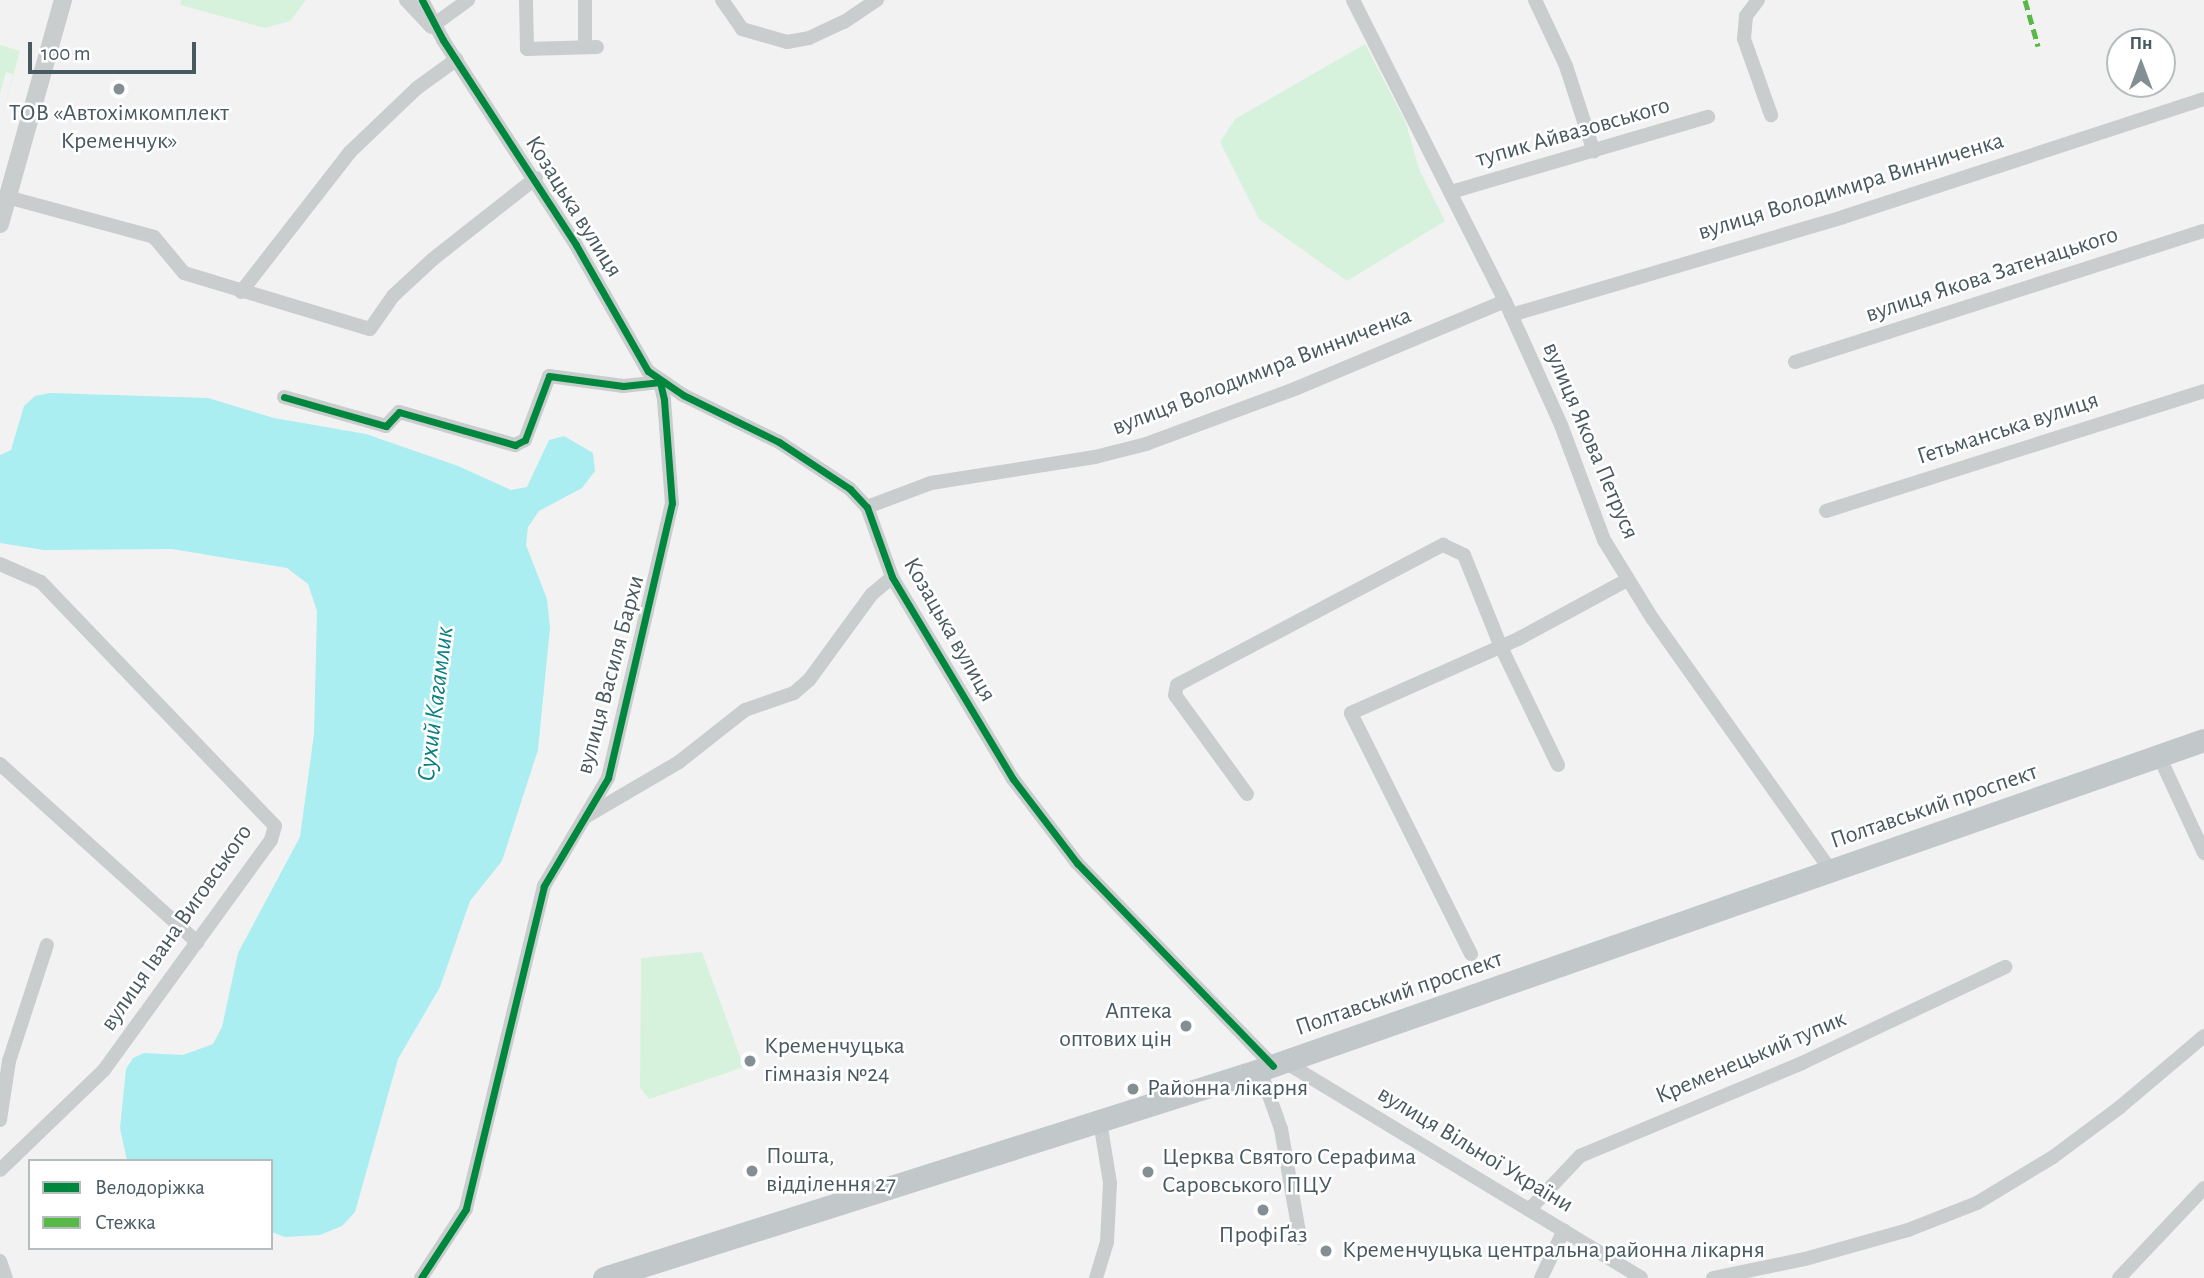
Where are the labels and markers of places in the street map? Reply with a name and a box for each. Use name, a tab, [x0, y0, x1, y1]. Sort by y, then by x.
marker: ТОВ «Автохімкомплект Кременчук»	[111, 81, 127, 97]
place label: ТОВ «Автохімкомплект Кременчук»	[9, 100, 229, 156]
place label: Аптека оптових цін	[1059, 998, 1172, 1054]
marker: Аптека оптових цін	[1178, 1018, 1194, 1034]
place label: Кременчуцька гімназія №24	[764, 1033, 905, 1089]
marker: Кременчуцька гімназія №24	[742, 1053, 758, 1069]
place label: Районна лікарня	[1147, 1075, 1308, 1103]
marker: Районна лікарня	[1125, 1081, 1141, 1097]
place label: Пошта, відділення 27	[766, 1143, 896, 1199]
place label: Церква Святого Серафима Саровського ПЦУ	[1162, 1144, 1416, 1200]
marker: Пошта, відділення 27	[744, 1163, 760, 1179]
marker: Церква Святого Серафима Саровського ПЦУ	[1140, 1164, 1156, 1180]
marker: ПрофіҐаз	[1255, 1202, 1271, 1218]
place label: ПрофіҐаз	[1219, 1222, 1307, 1250]
place label: Кременчуцька центральна районна лікарня	[1342, 1237, 1765, 1265]
marker: Кременчуцька центральна районна лікарня	[1316, 1241, 1336, 1261]

